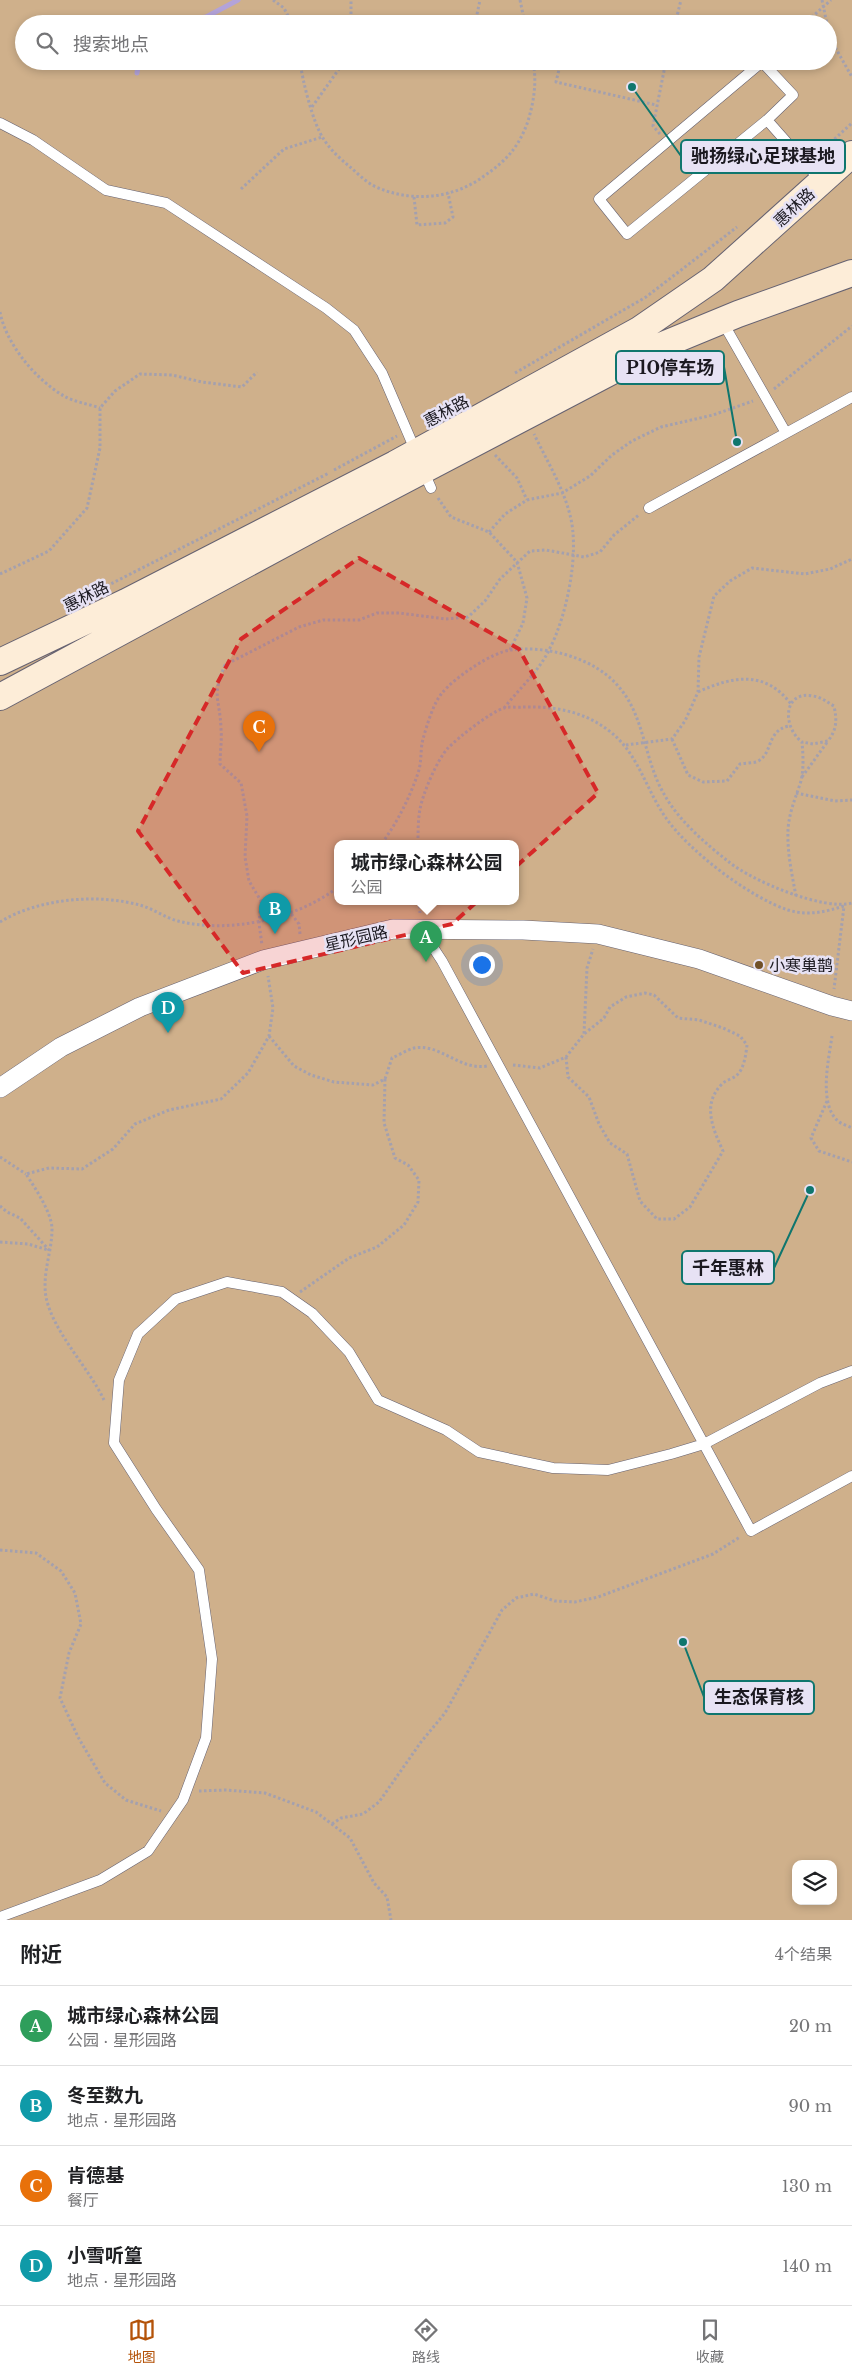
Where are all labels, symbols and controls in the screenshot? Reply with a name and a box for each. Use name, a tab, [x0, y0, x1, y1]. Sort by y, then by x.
search box	[15, 15, 837, 70]
icon: search	[33, 29, 61, 57]
text: 搜索地点	[73, 33, 149, 56]
callout: 驰扬绿心足球基地	[681, 140, 845, 173]
text: 驰扬绿心足球基地	[691, 145, 835, 167]
street label: 惠林路	[770, 183, 818, 231]
callout: P10停车场	[616, 351, 724, 384]
text: P10停车场	[626, 357, 714, 379]
street label: 惠林路	[420, 391, 472, 431]
street label: 惠林路	[60, 576, 112, 616]
pin: C	[243, 711, 275, 752]
popup	[334, 840, 519, 905]
text: 城市绿心森林公园	[350, 851, 503, 874]
text: 公园	[350, 877, 383, 897]
pin: B	[259, 893, 291, 934]
street label: 星形园路	[323, 921, 389, 955]
pin: A	[410, 921, 442, 962]
your location	[469, 952, 495, 978]
place label: 小寒巢鹊	[769, 955, 833, 975]
marker: 小寒巢鹊	[753, 959, 765, 971]
pin: D	[152, 992, 184, 1033]
callout: 千年惠林	[682, 1251, 774, 1284]
text: 千年惠林	[692, 1257, 764, 1279]
callout: 生态保育核	[704, 1681, 814, 1714]
text: 生态保育核	[714, 1686, 804, 1708]
map controls	[792, 1860, 837, 1905]
button: layers	[792, 1860, 837, 1905]
text: 附近	[20, 1942, 62, 1968]
text: 4个结果	[775, 1944, 832, 1964]
text: 城市绿心森林公园	[67, 2004, 219, 2027]
text: A	[30, 2016, 42, 2036]
text: 20 m	[789, 2016, 832, 2036]
text: 公园 · 星形园路	[67, 2030, 177, 2050]
text: 冬至数九	[67, 2084, 143, 2107]
text: B	[30, 2096, 42, 2116]
text: 90 m	[789, 2096, 832, 2116]
text: 地点 · 星形园路	[67, 2110, 177, 2130]
text: 肯德基	[67, 2164, 124, 2187]
text: C	[29, 2176, 43, 2196]
text: 130 m	[782, 2176, 832, 2196]
text: 餐厅	[67, 2190, 99, 2210]
text: 小雪听篁	[67, 2244, 143, 2267]
text: D	[29, 2256, 43, 2276]
text: 140 m	[782, 2256, 832, 2276]
text: 地点 · 星形园路	[67, 2270, 177, 2290]
tab: 地图	[128, 2316, 156, 2366]
tab: 路线	[412, 2316, 440, 2366]
tab: 收藏	[696, 2316, 724, 2366]

